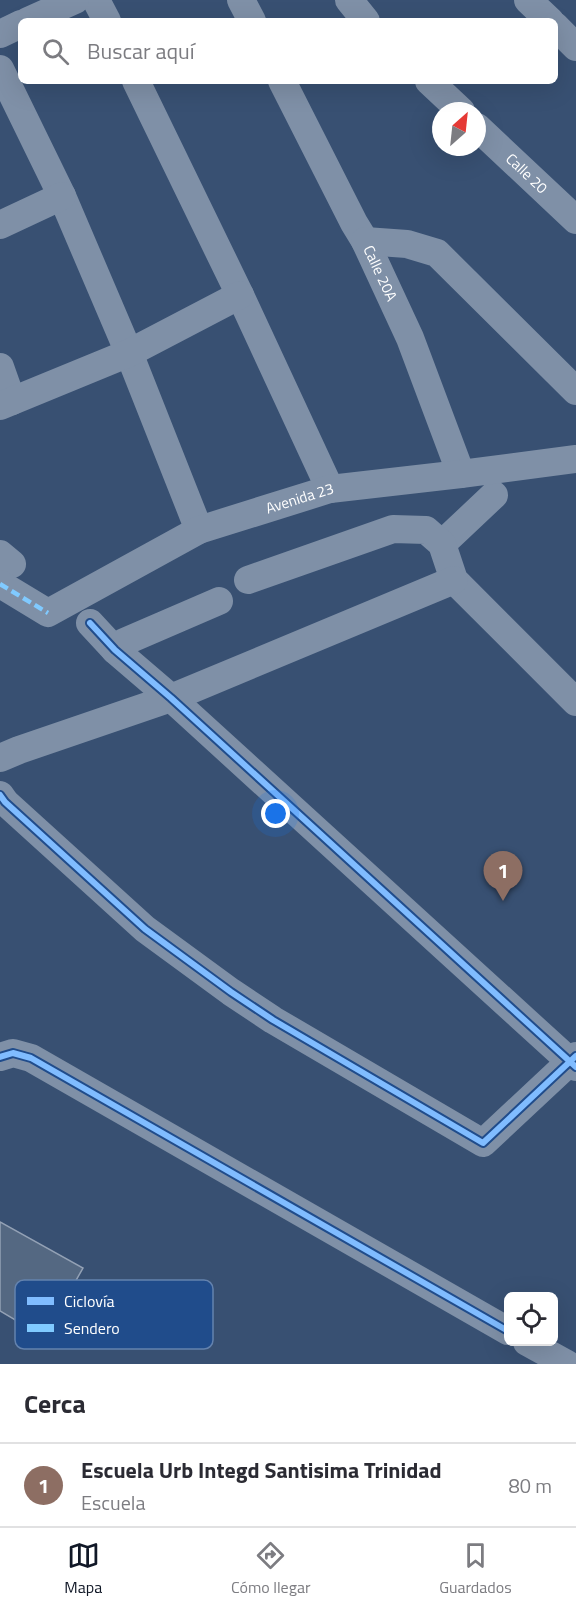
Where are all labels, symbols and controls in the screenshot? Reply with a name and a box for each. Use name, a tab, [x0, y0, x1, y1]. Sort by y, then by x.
search box	[18, 18, 558, 84]
text: Buscar aquí	[87, 34, 195, 68]
icon: search	[39, 35, 72, 68]
north arrow	[432, 102, 486, 156]
street label: Calle 20	[501, 148, 553, 199]
street label: Calle 20A	[358, 241, 403, 305]
street label: Avenida 23	[263, 477, 337, 519]
your location	[261, 799, 290, 828]
pin: 1	[484, 852, 522, 901]
legend	[15, 1280, 213, 1349]
text: Ciclovía	[64, 1289, 114, 1313]
map controls	[504, 1292, 558, 1346]
button: locate	[504, 1292, 558, 1346]
text: Sendero	[64, 1316, 120, 1340]
text: Cerca	[24, 1384, 86, 1423]
text: Escuela Urb Integd Santisima Trinidad	[81, 1453, 442, 1487]
text: 1	[38, 1470, 49, 1501]
text: 80 m	[508, 1470, 552, 1501]
text: Escuela	[81, 1487, 145, 1518]
tab: Mapa	[64, 1539, 102, 1599]
tab: Cómo llegar	[231, 1539, 310, 1599]
tab: Guardados	[439, 1539, 512, 1599]

